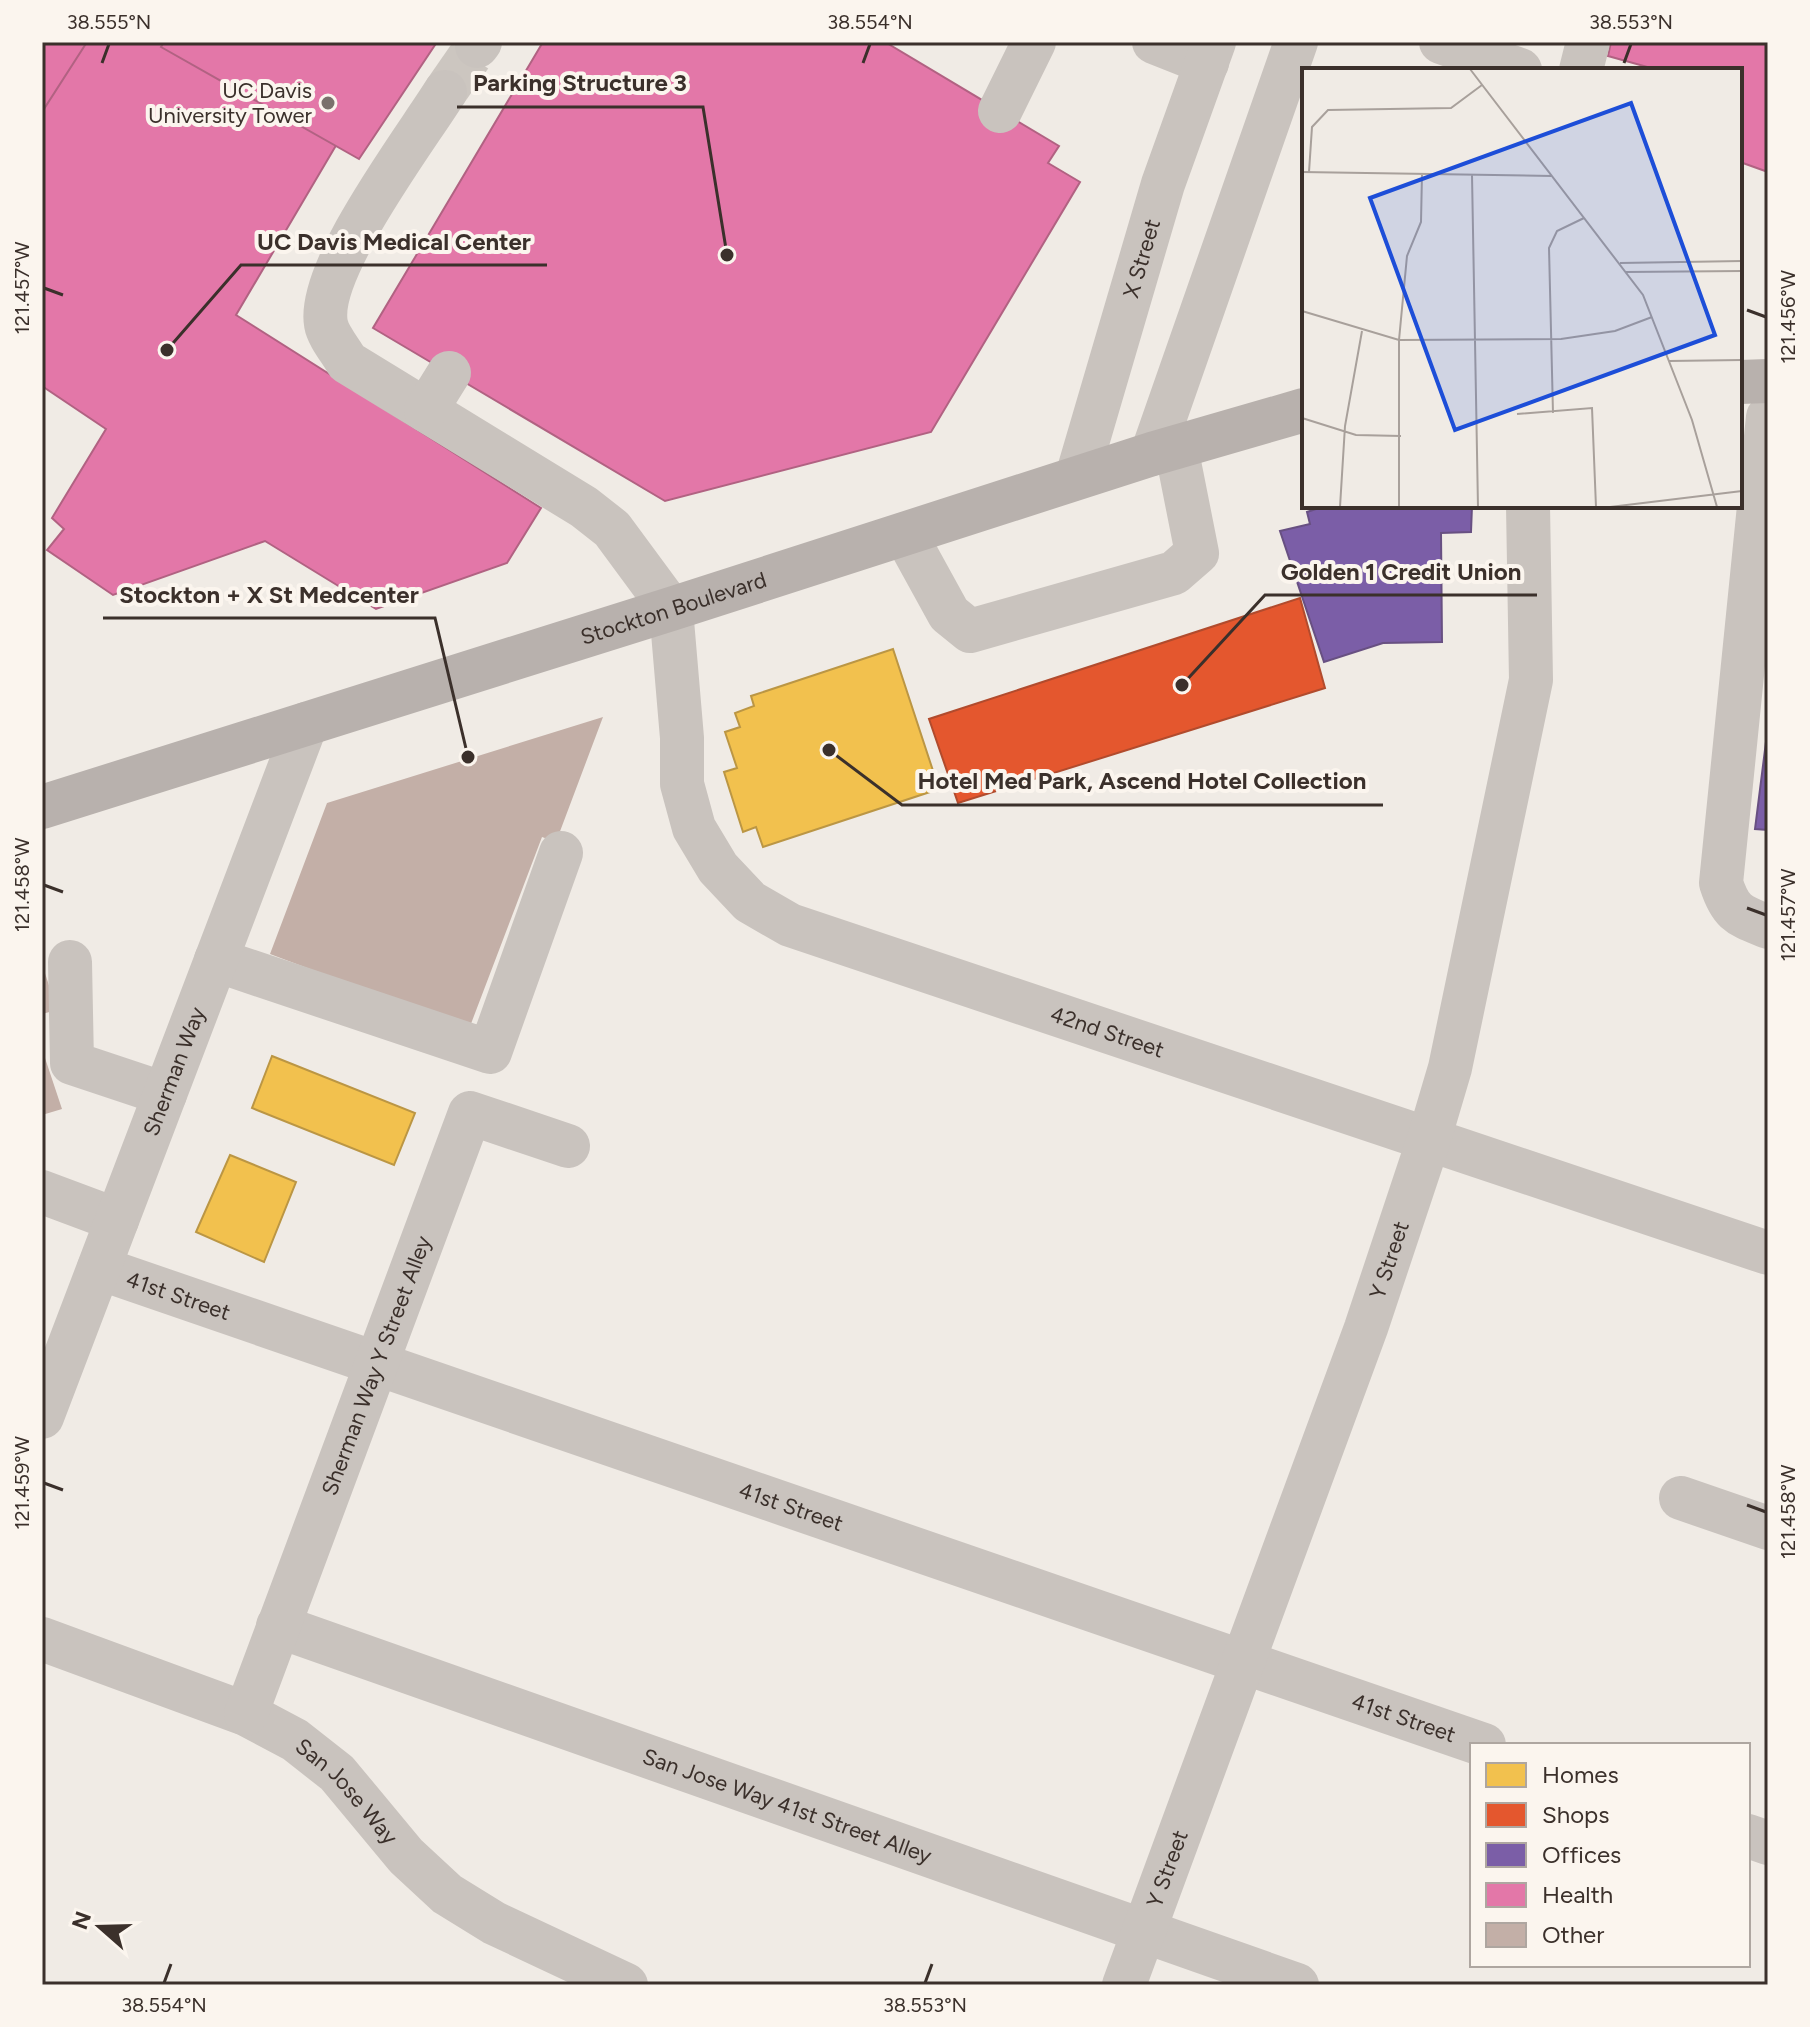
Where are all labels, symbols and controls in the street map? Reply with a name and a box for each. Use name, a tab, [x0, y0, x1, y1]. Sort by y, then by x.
text: 38.555°N	[67, 10, 151, 34]
text: 38.554°N	[827, 10, 913, 34]
text: 38.553°N	[1589, 10, 1673, 34]
callout: Parking Structure 3	[457, 59, 703, 107]
text: Parking Structure 3	[473, 68, 687, 97]
inset map	[1302, 68, 1742, 508]
place label: UC Davis University Tower	[148, 77, 313, 129]
marker: UC Davis University Tower	[319, 94, 337, 112]
street label: X Street	[1117, 216, 1166, 301]
callout: UC Davis Medical Center	[241, 217, 547, 265]
text: UC Davis Medical Center	[257, 227, 531, 256]
text: 121.457°W	[10, 241, 34, 335]
text: 121.456°W	[1776, 270, 1800, 364]
callout: Golden 1 Credit Union	[1265, 547, 1537, 595]
text: Golden 1 Credit Union	[1281, 557, 1521, 586]
street label: Stockton Boulevard	[577, 566, 770, 650]
callout: Stockton + X St Medcenter	[103, 570, 435, 618]
text: Stockton + X St Medcenter	[119, 580, 419, 609]
callout: Hotel Med Park, Ascend Hotel Collection	[902, 757, 1383, 805]
text: Hotel Med Park, Ascend Hotel Collection	[918, 766, 1366, 795]
text: 121.458°W	[10, 838, 34, 932]
text: 121.457°W	[1776, 868, 1800, 962]
street label: 42nd Street	[1047, 1000, 1168, 1063]
street label: Sherman Way	[137, 1003, 211, 1140]
street label: Y Street	[1363, 1217, 1414, 1302]
street label: Sherman Way Y Street Alley	[315, 1231, 437, 1499]
street label: 41st Street	[123, 1265, 234, 1326]
text: 121.459°W	[10, 1436, 34, 1530]
text: 121.458°W	[1776, 1465, 1800, 1559]
street label: 41st Street	[735, 1476, 847, 1537]
street label: 41st Street	[1348, 1687, 1459, 1748]
street label: San Jose Way	[290, 1732, 404, 1850]
street label: San Jose Way 41st Street Alley	[639, 1742, 936, 1869]
legend	[1470, 1743, 1750, 1967]
text: Homes	[1542, 1760, 1619, 1789]
text: Shops	[1542, 1800, 1609, 1829]
street label: Y Street	[1140, 1826, 1193, 1911]
text: Offices	[1542, 1840, 1621, 1869]
text: Health	[1542, 1880, 1613, 1909]
north arrow	[60, 1887, 140, 1967]
text: N	[66, 1908, 97, 1933]
text: Other	[1542, 1920, 1604, 1949]
text: 38.554°N	[121, 1993, 207, 2017]
text: 38.553°N	[883, 1993, 967, 2017]

